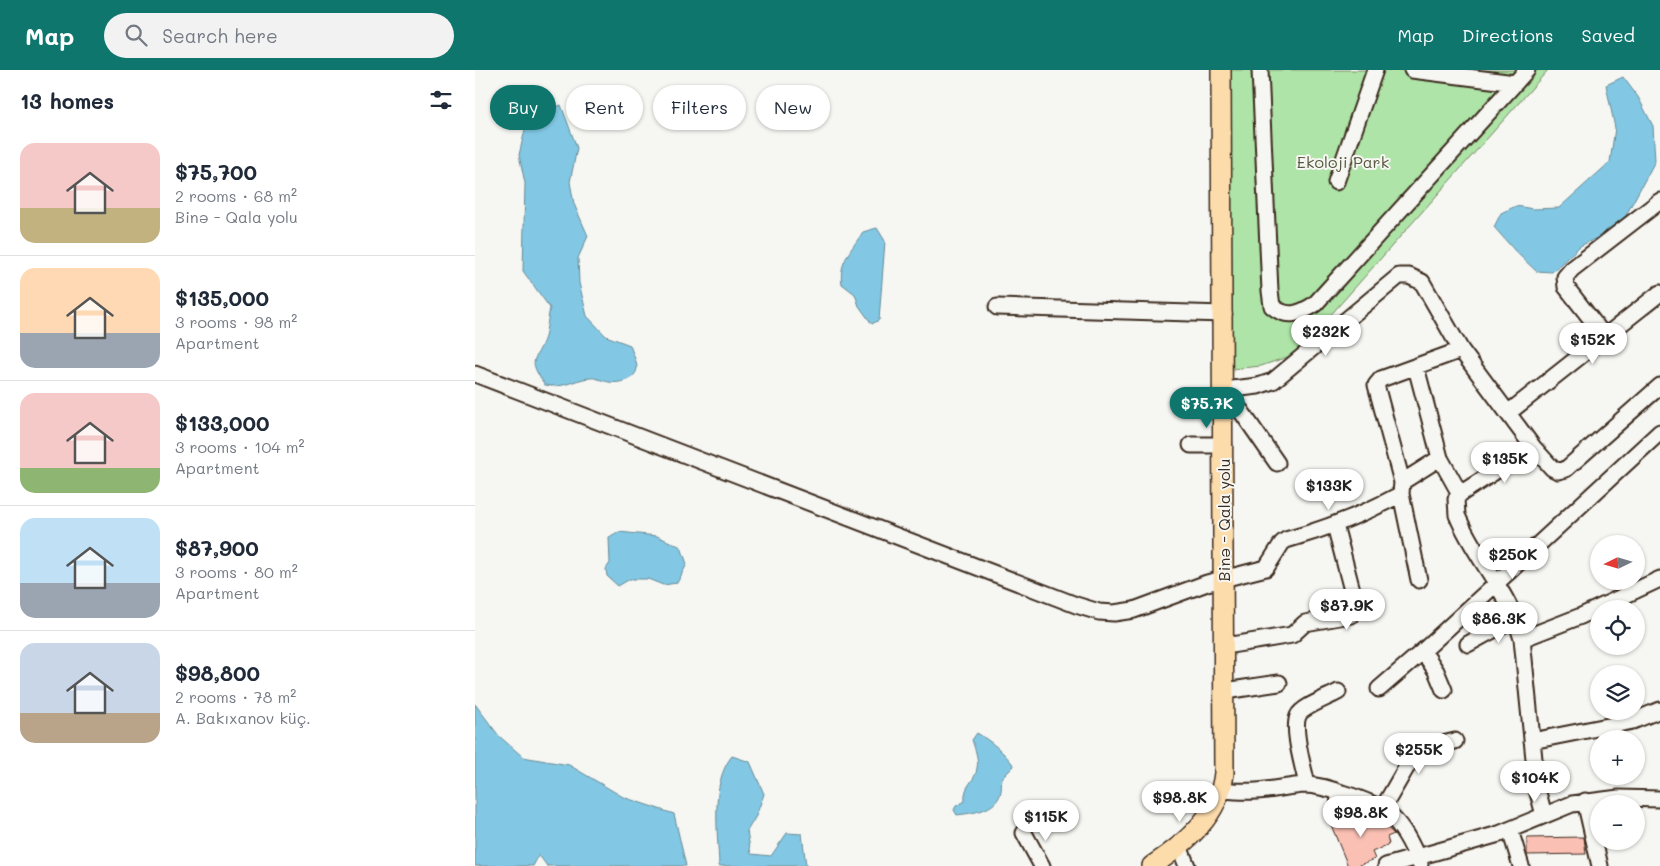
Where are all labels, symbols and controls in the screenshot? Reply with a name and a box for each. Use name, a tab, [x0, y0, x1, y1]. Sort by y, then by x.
search box	[104, 13, 454, 58]
text: Map	[25, 20, 74, 51]
icon: search	[122, 21, 150, 49]
text: Search here	[162, 23, 278, 48]
text: Map	[1397, 23, 1434, 47]
text: Directions	[1462, 23, 1554, 47]
text: Saved	[1582, 23, 1635, 47]
chip: Buy	[490, 85, 556, 130]
chip: Rent	[566, 85, 643, 130]
chip: Filters	[653, 85, 746, 130]
chip: New	[756, 85, 830, 130]
icon: filters	[427, 86, 455, 114]
text: 13 homes	[20, 87, 114, 114]
park label: Ekoloji Park	[1297, 151, 1389, 172]
text: $75,700	[175, 158, 257, 185]
icon: home	[60, 163, 120, 223]
text: 2 rooms · 68 m²	[175, 185, 297, 206]
text: Binə - Qala yolu	[175, 206, 298, 227]
text: $135,000	[175, 284, 269, 311]
icon: home	[60, 288, 120, 348]
text: 3 rooms · 98 m²	[175, 311, 297, 332]
pin: $232K	[1291, 314, 1361, 357]
text: $232K	[1302, 320, 1350, 341]
pin: $152K	[1558, 322, 1628, 365]
text: $152K	[1570, 328, 1616, 349]
text: Apartment	[175, 332, 260, 353]
pin: $75.7K	[1166, 386, 1248, 429]
text: $75.7K	[1181, 392, 1233, 413]
text: $133,000	[175, 409, 269, 436]
icon: home	[60, 413, 120, 473]
text: 3 rooms · 104 m²	[175, 436, 305, 457]
pin: $135K	[1470, 442, 1540, 484]
text: $135K	[1482, 447, 1528, 468]
text: Apartment	[175, 457, 260, 478]
street label: Binə - Qala yolu	[1213, 459, 1234, 581]
pin: $133K	[1294, 468, 1364, 511]
text: $133K	[1306, 474, 1352, 495]
text: $87,900	[175, 534, 259, 561]
north arrow	[1590, 535, 1645, 590]
map controls	[1590, 535, 1645, 850]
icon: home	[60, 538, 120, 598]
pin: $250K	[1478, 538, 1548, 580]
text: $250K	[1489, 543, 1538, 564]
text: 3 rooms · 80 m²	[175, 561, 298, 582]
text: Apartment	[175, 582, 260, 603]
pin: $87.9K	[1306, 588, 1388, 631]
text: $87.9K	[1320, 594, 1374, 615]
button: locate	[1590, 600, 1645, 655]
pin: $86.3K	[1458, 602, 1540, 644]
text: $86.3K	[1472, 607, 1526, 628]
text: $98,800	[175, 659, 260, 686]
icon: home	[60, 663, 120, 723]
button: layers	[1590, 665, 1645, 720]
text: 2 rooms · 78 m²	[175, 686, 296, 707]
text: A. Bakıxanov küç.	[175, 707, 311, 728]
button: +	[1590, 730, 1645, 785]
pin: $255K	[1384, 732, 1454, 775]
text: $255K	[1395, 738, 1443, 759]
pin: $104K	[1500, 760, 1570, 803]
text: $104K	[1511, 766, 1559, 787]
pin: $98.8K	[1139, 780, 1221, 823]
text: $98.8K	[1153, 786, 1207, 807]
button: −	[1590, 795, 1645, 850]
pin: $98.8K	[1320, 796, 1402, 838]
pin: $115K	[1011, 800, 1081, 842]
text: $98.8K	[1334, 801, 1388, 822]
text: $115K	[1024, 805, 1068, 826]

